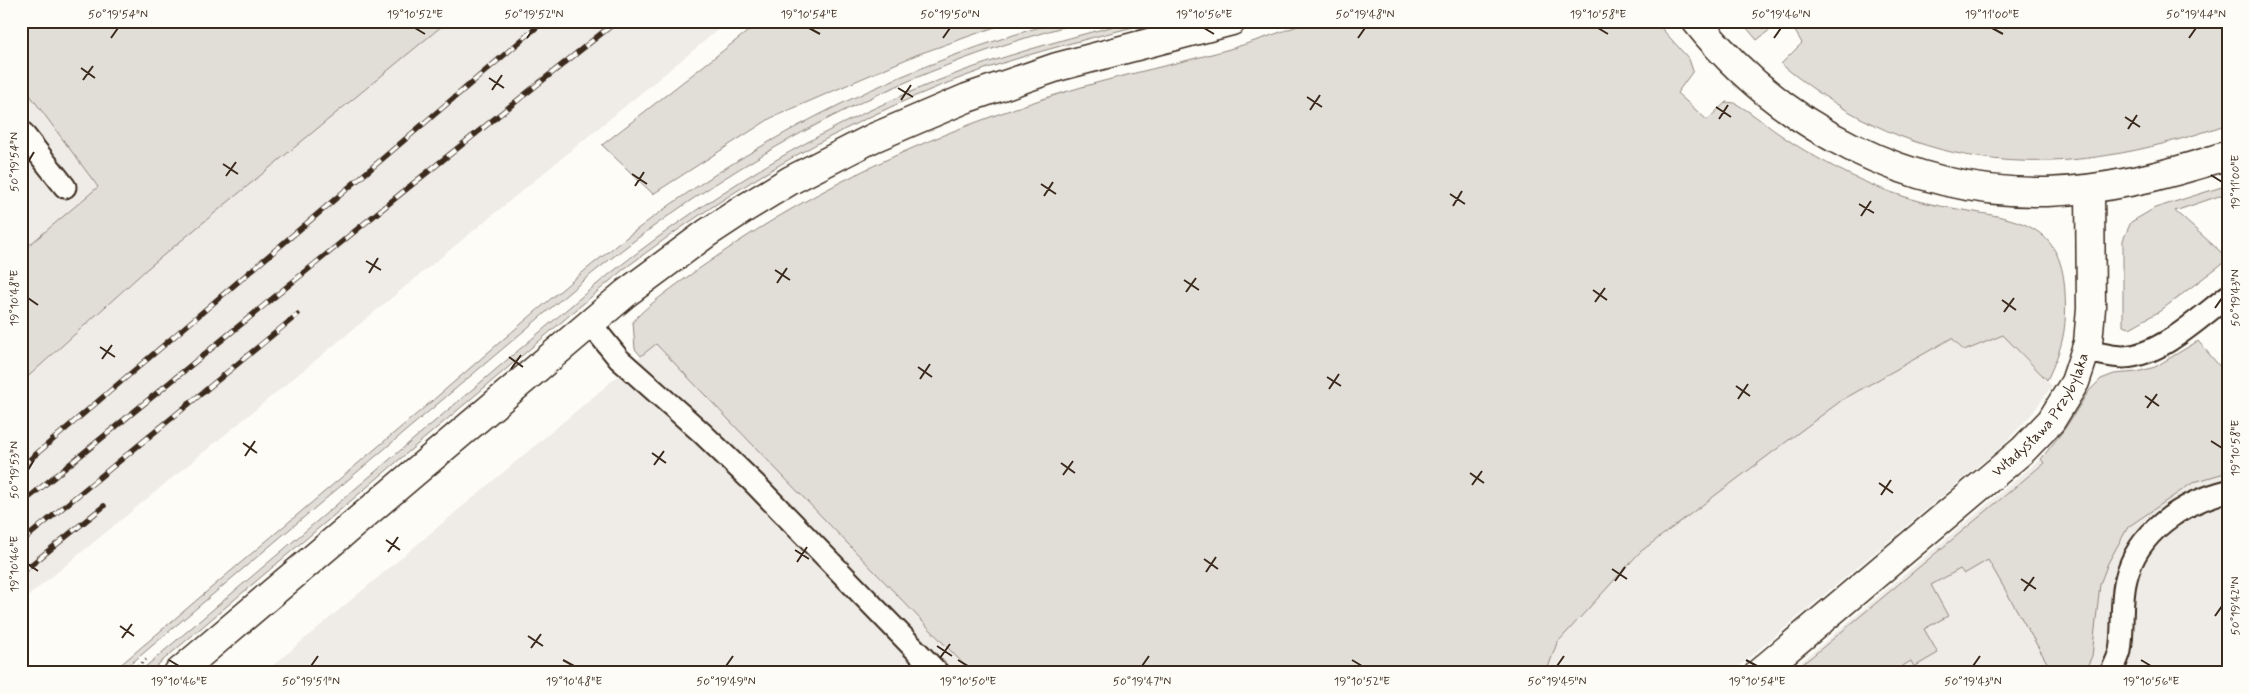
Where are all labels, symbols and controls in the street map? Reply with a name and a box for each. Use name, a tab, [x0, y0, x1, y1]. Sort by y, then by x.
text: 50°19'54"N	[88, 7, 148, 23]
text: 19°10'52"E	[387, 7, 443, 23]
text: 50°19'52"N	[504, 7, 564, 23]
text: 19°10'54"E	[780, 7, 838, 23]
text: 50°19'50"N	[920, 7, 980, 23]
text: 19°10'56"E	[1176, 7, 1232, 23]
text: 50°19'48"N	[1335, 7, 1395, 23]
text: 19°10'58"E	[1570, 7, 1626, 23]
text: 50°19'46"N	[1751, 7, 1811, 23]
text: 19°11'00"E	[1965, 7, 2019, 23]
text: 50°19'44"N	[2166, 7, 2226, 23]
text: 50°19'54"N	[7, 132, 23, 192]
text: 19°11'00"E	[2228, 155, 2244, 209]
text: 50°19'43"N	[2228, 269, 2244, 327]
text: 19°10'48"E	[7, 270, 23, 326]
street label: Władysława Przybylaka	[1988, 350, 2094, 482]
text: 19°10'58"E	[2228, 420, 2244, 476]
text: 50°19'53"N	[7, 441, 23, 499]
text: 19°10'46"E	[7, 536, 23, 592]
text: 50°19'42"N	[2228, 577, 2244, 635]
text: 19°10'46"E	[151, 674, 207, 690]
text: 50°19'51"N	[282, 674, 340, 690]
text: 19°10'48"E	[546, 674, 602, 690]
text: 50°19'49"N	[696, 674, 756, 690]
text: 19°10'50"E	[940, 674, 996, 690]
text: 50°19'47"N	[1113, 674, 1171, 690]
text: 19°10'52"E	[1334, 674, 1390, 690]
text: 50°19'45"N	[1528, 674, 1586, 690]
text: 19°10'54"E	[1728, 674, 1786, 690]
text: 50°19'43"N	[1944, 674, 2002, 690]
text: 19°10'56"E	[2123, 674, 2179, 690]

